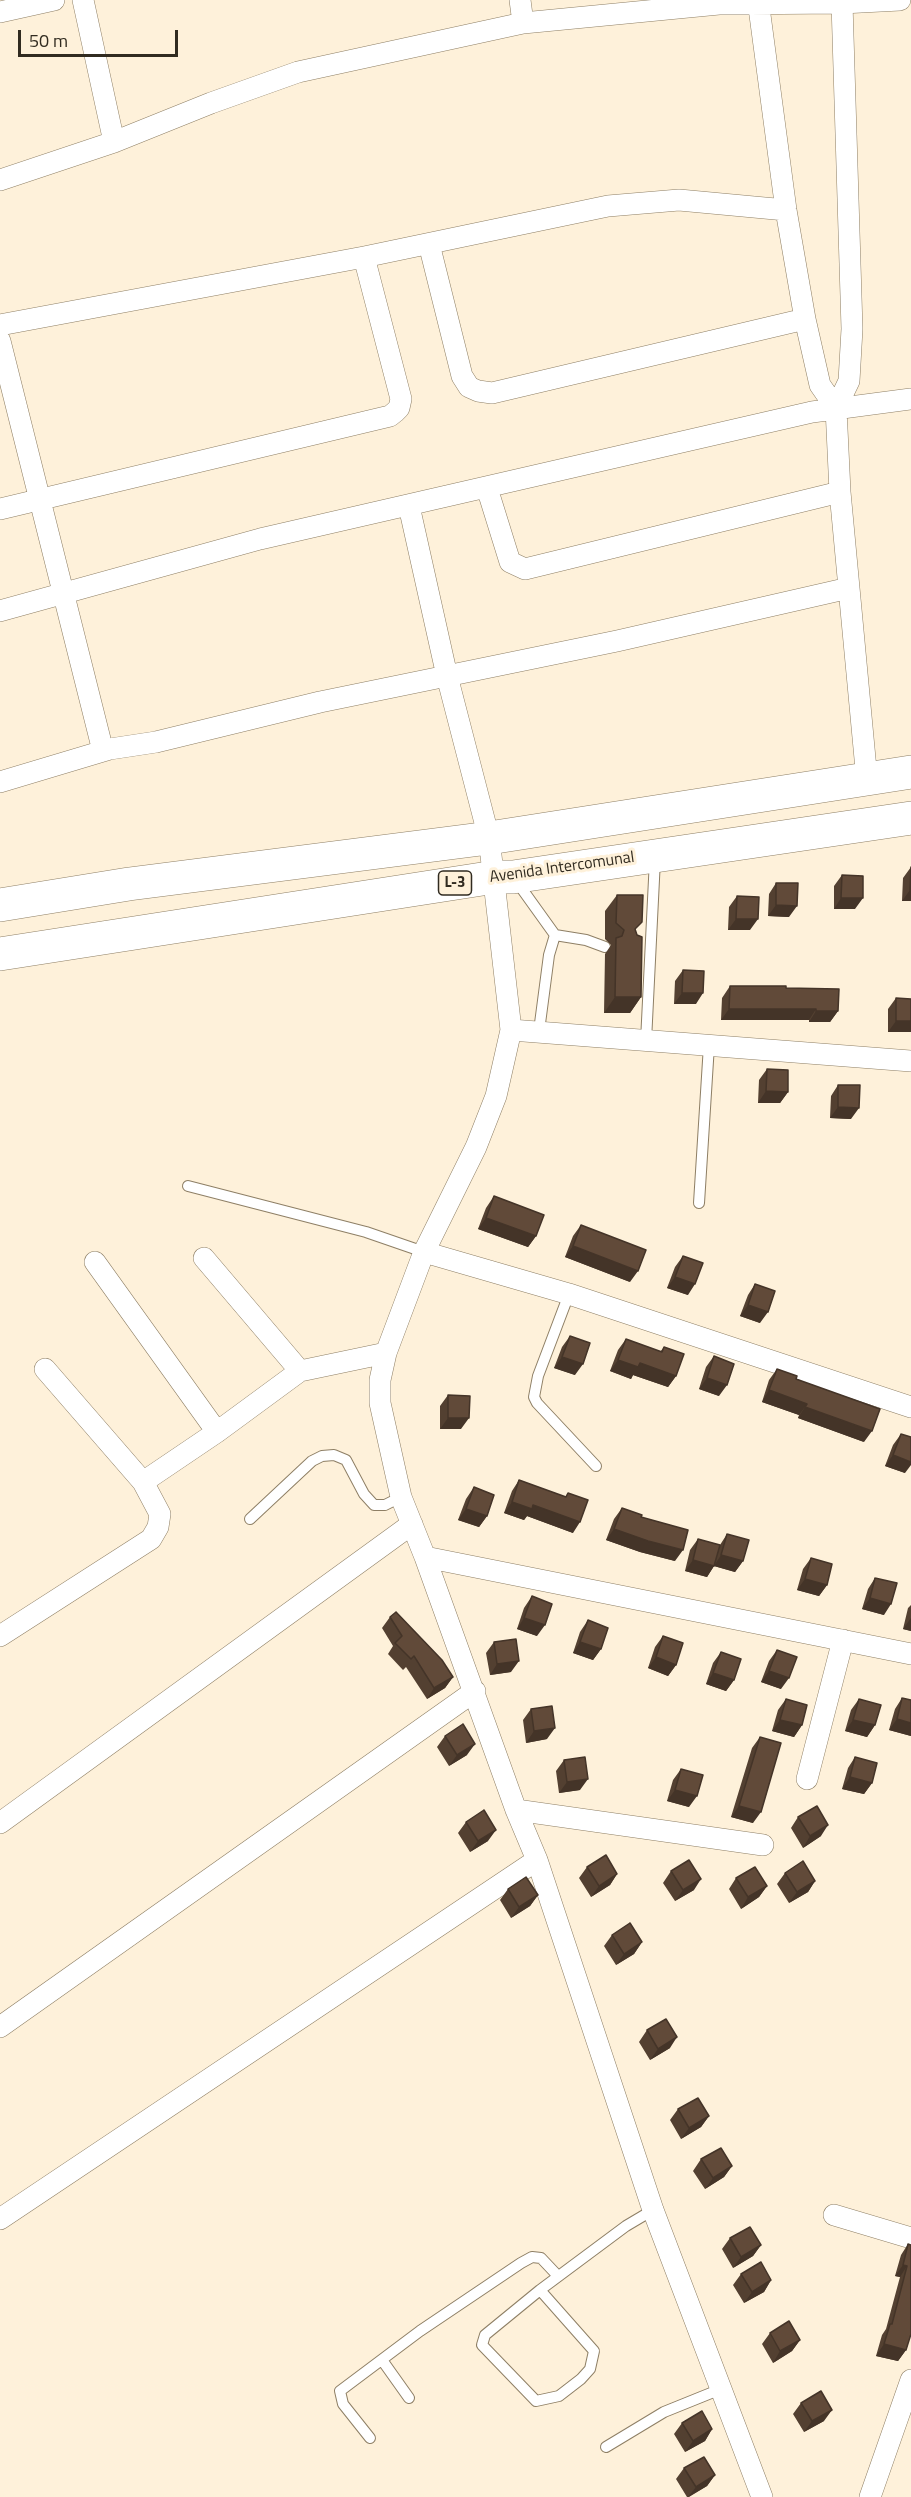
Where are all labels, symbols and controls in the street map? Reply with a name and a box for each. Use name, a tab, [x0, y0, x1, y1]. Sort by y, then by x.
scale bar	[21, 18, 182, 56]
text: 50 m	[29, 27, 68, 54]
street label: Avenida Intercomunal	[488, 848, 636, 888]
road number: L-3	[438, 871, 472, 895]

